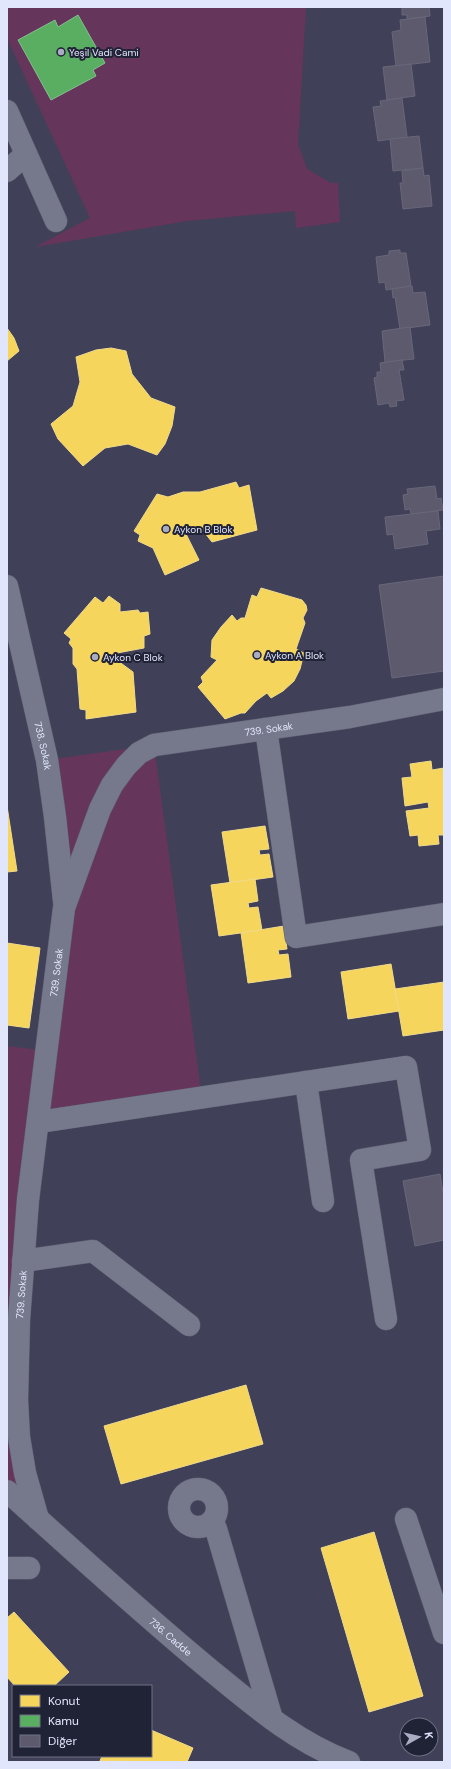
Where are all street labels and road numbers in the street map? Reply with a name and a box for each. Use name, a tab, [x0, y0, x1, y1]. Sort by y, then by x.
street label: 739. Sokak	[244, 719, 294, 739]
street label: 738. Sokak	[31, 721, 54, 771]
street label: 739. Sokak	[47, 948, 66, 997]
street label: 739. Sokak	[13, 1270, 30, 1319]
street label: 736. Cadde	[146, 1615, 195, 1659]

